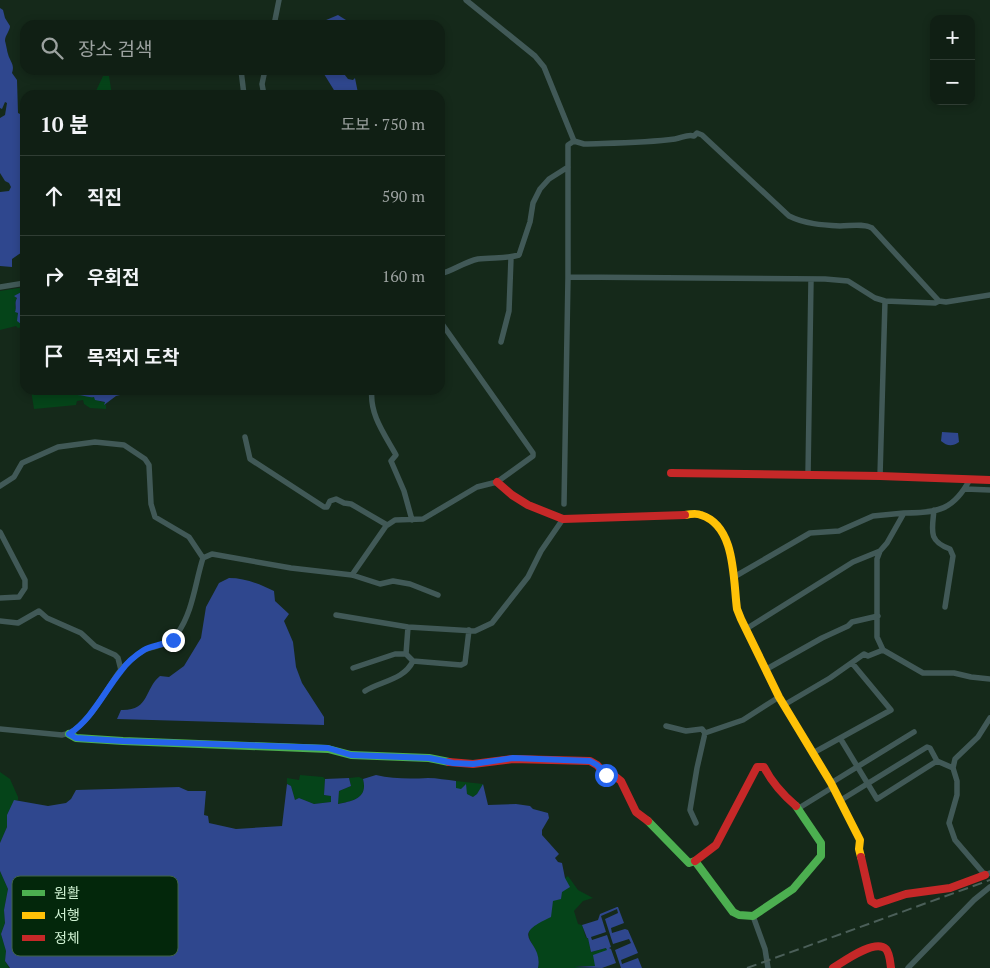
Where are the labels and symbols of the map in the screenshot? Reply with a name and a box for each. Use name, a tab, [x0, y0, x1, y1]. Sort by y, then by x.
route end	[162, 629, 185, 652]
route start	[595, 764, 618, 787]
legend	[12, 876, 178, 956]
text: 원활	[54, 883, 80, 902]
text: 서행	[54, 905, 80, 924]
text: 정체	[54, 928, 80, 947]

